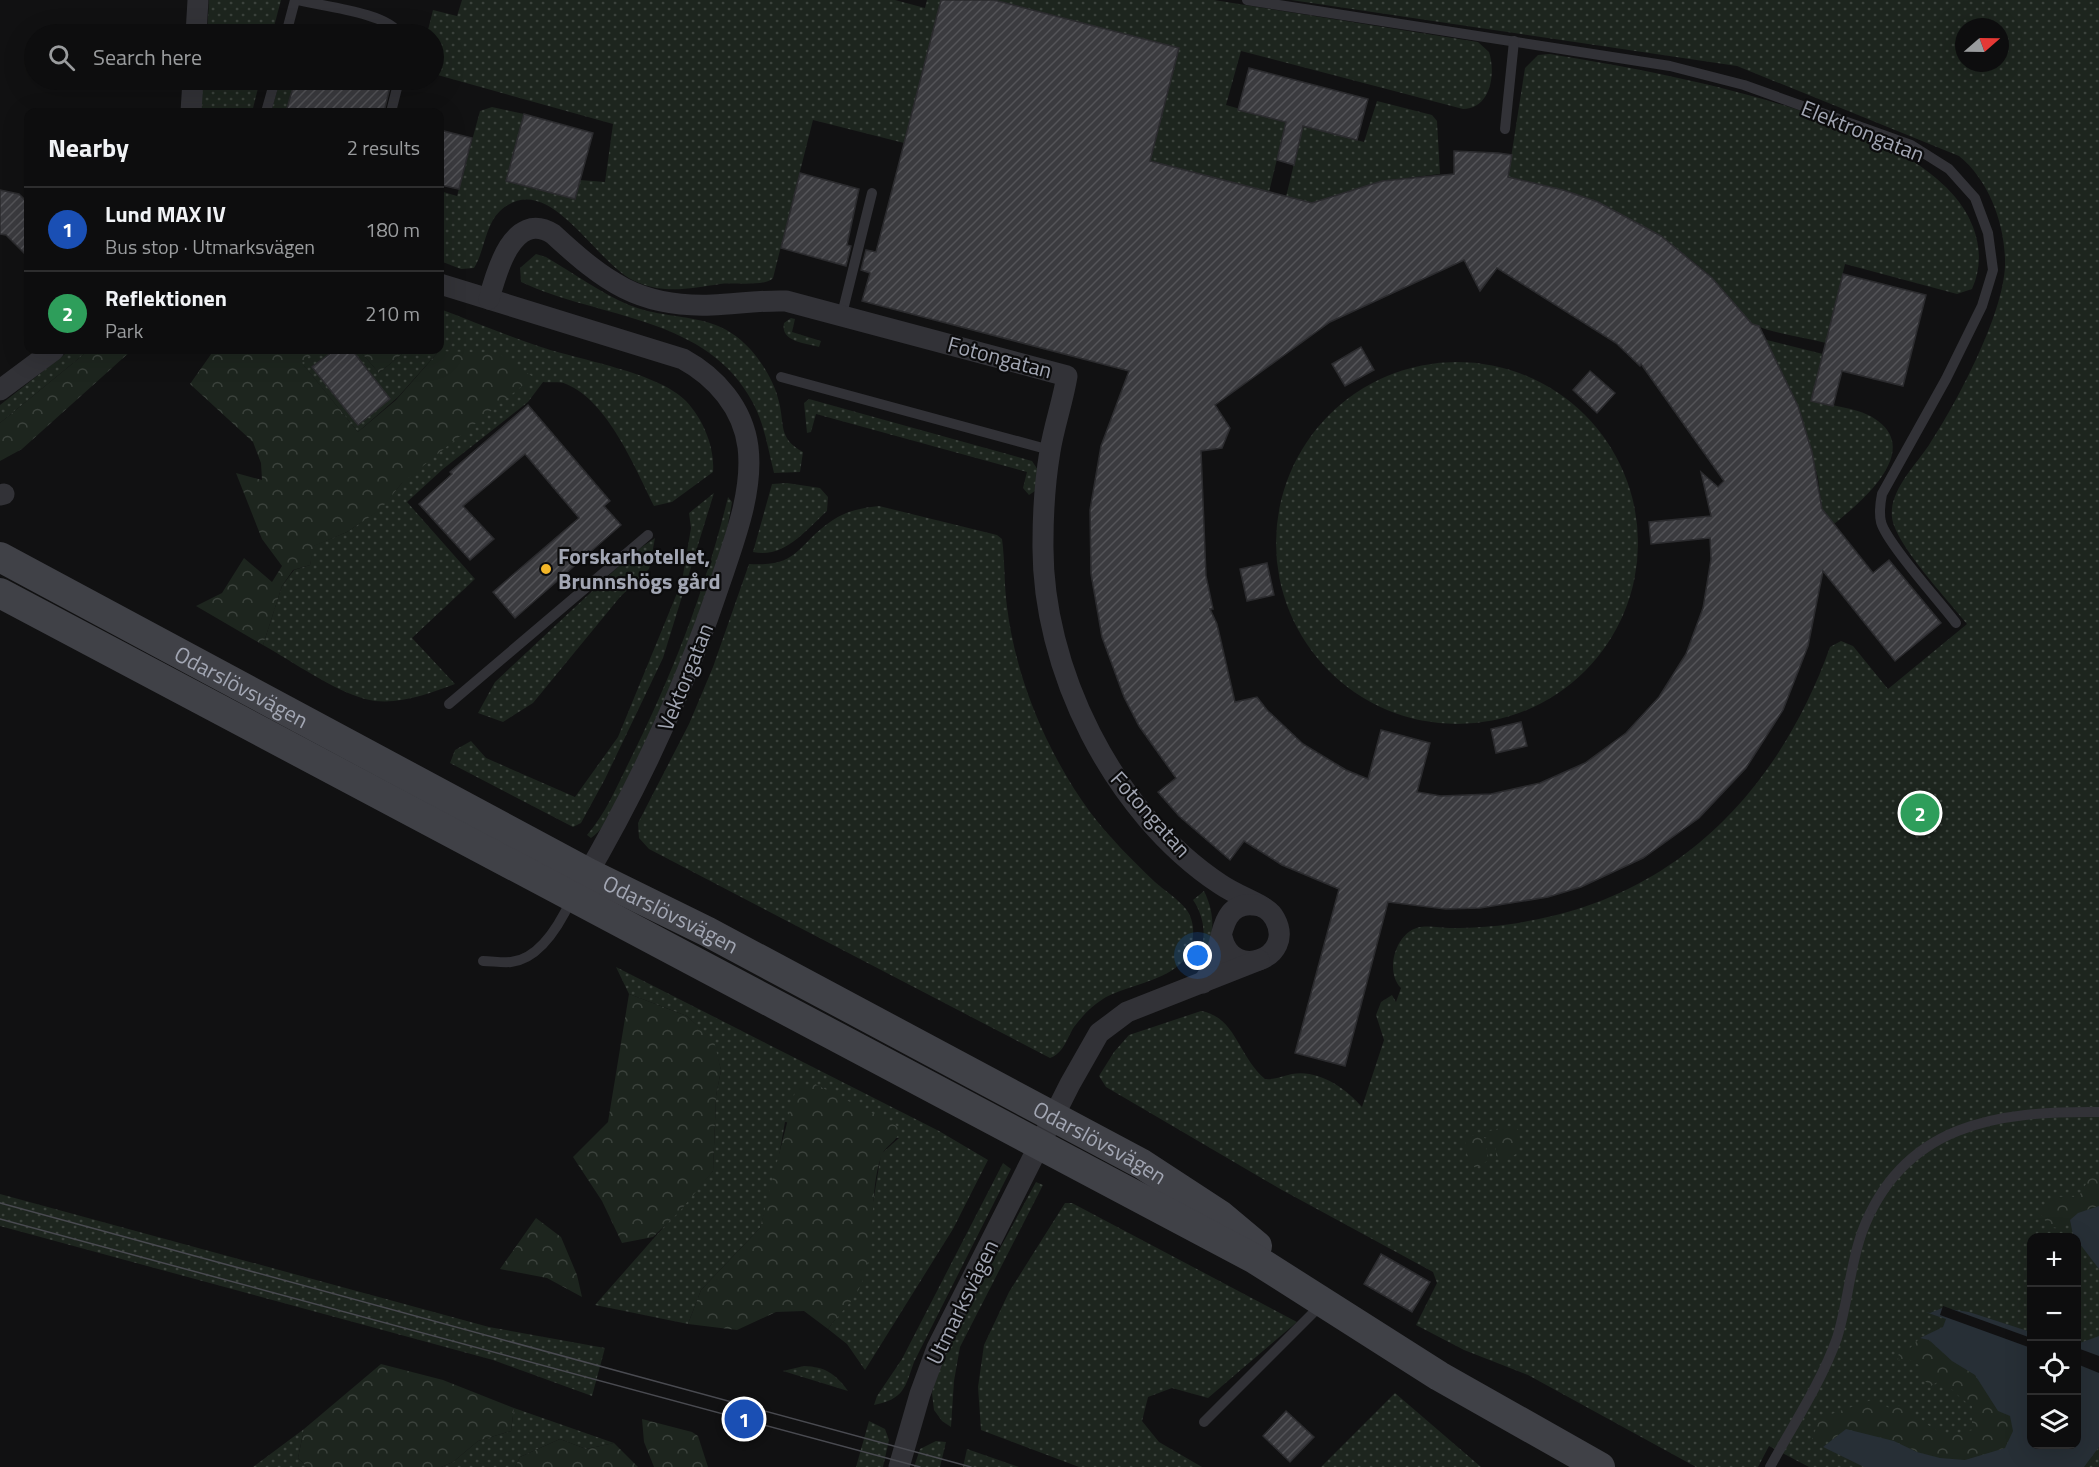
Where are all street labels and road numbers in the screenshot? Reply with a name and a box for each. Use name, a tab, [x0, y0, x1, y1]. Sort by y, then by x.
street label: Elektrongatan	[1796, 91, 1930, 171]
street label: Fotongatan	[944, 327, 1056, 387]
street label: Vektorgatan	[648, 618, 722, 736]
street label: Odarslövsvägen	[168, 637, 315, 737]
street label: Fotongatan	[1103, 763, 1199, 865]
street label: Odarslövsvägen	[597, 866, 745, 962]
street label: Odarslövsvägen	[1027, 1092, 1174, 1193]
street label: Utmarksvägen	[917, 1234, 1007, 1370]

